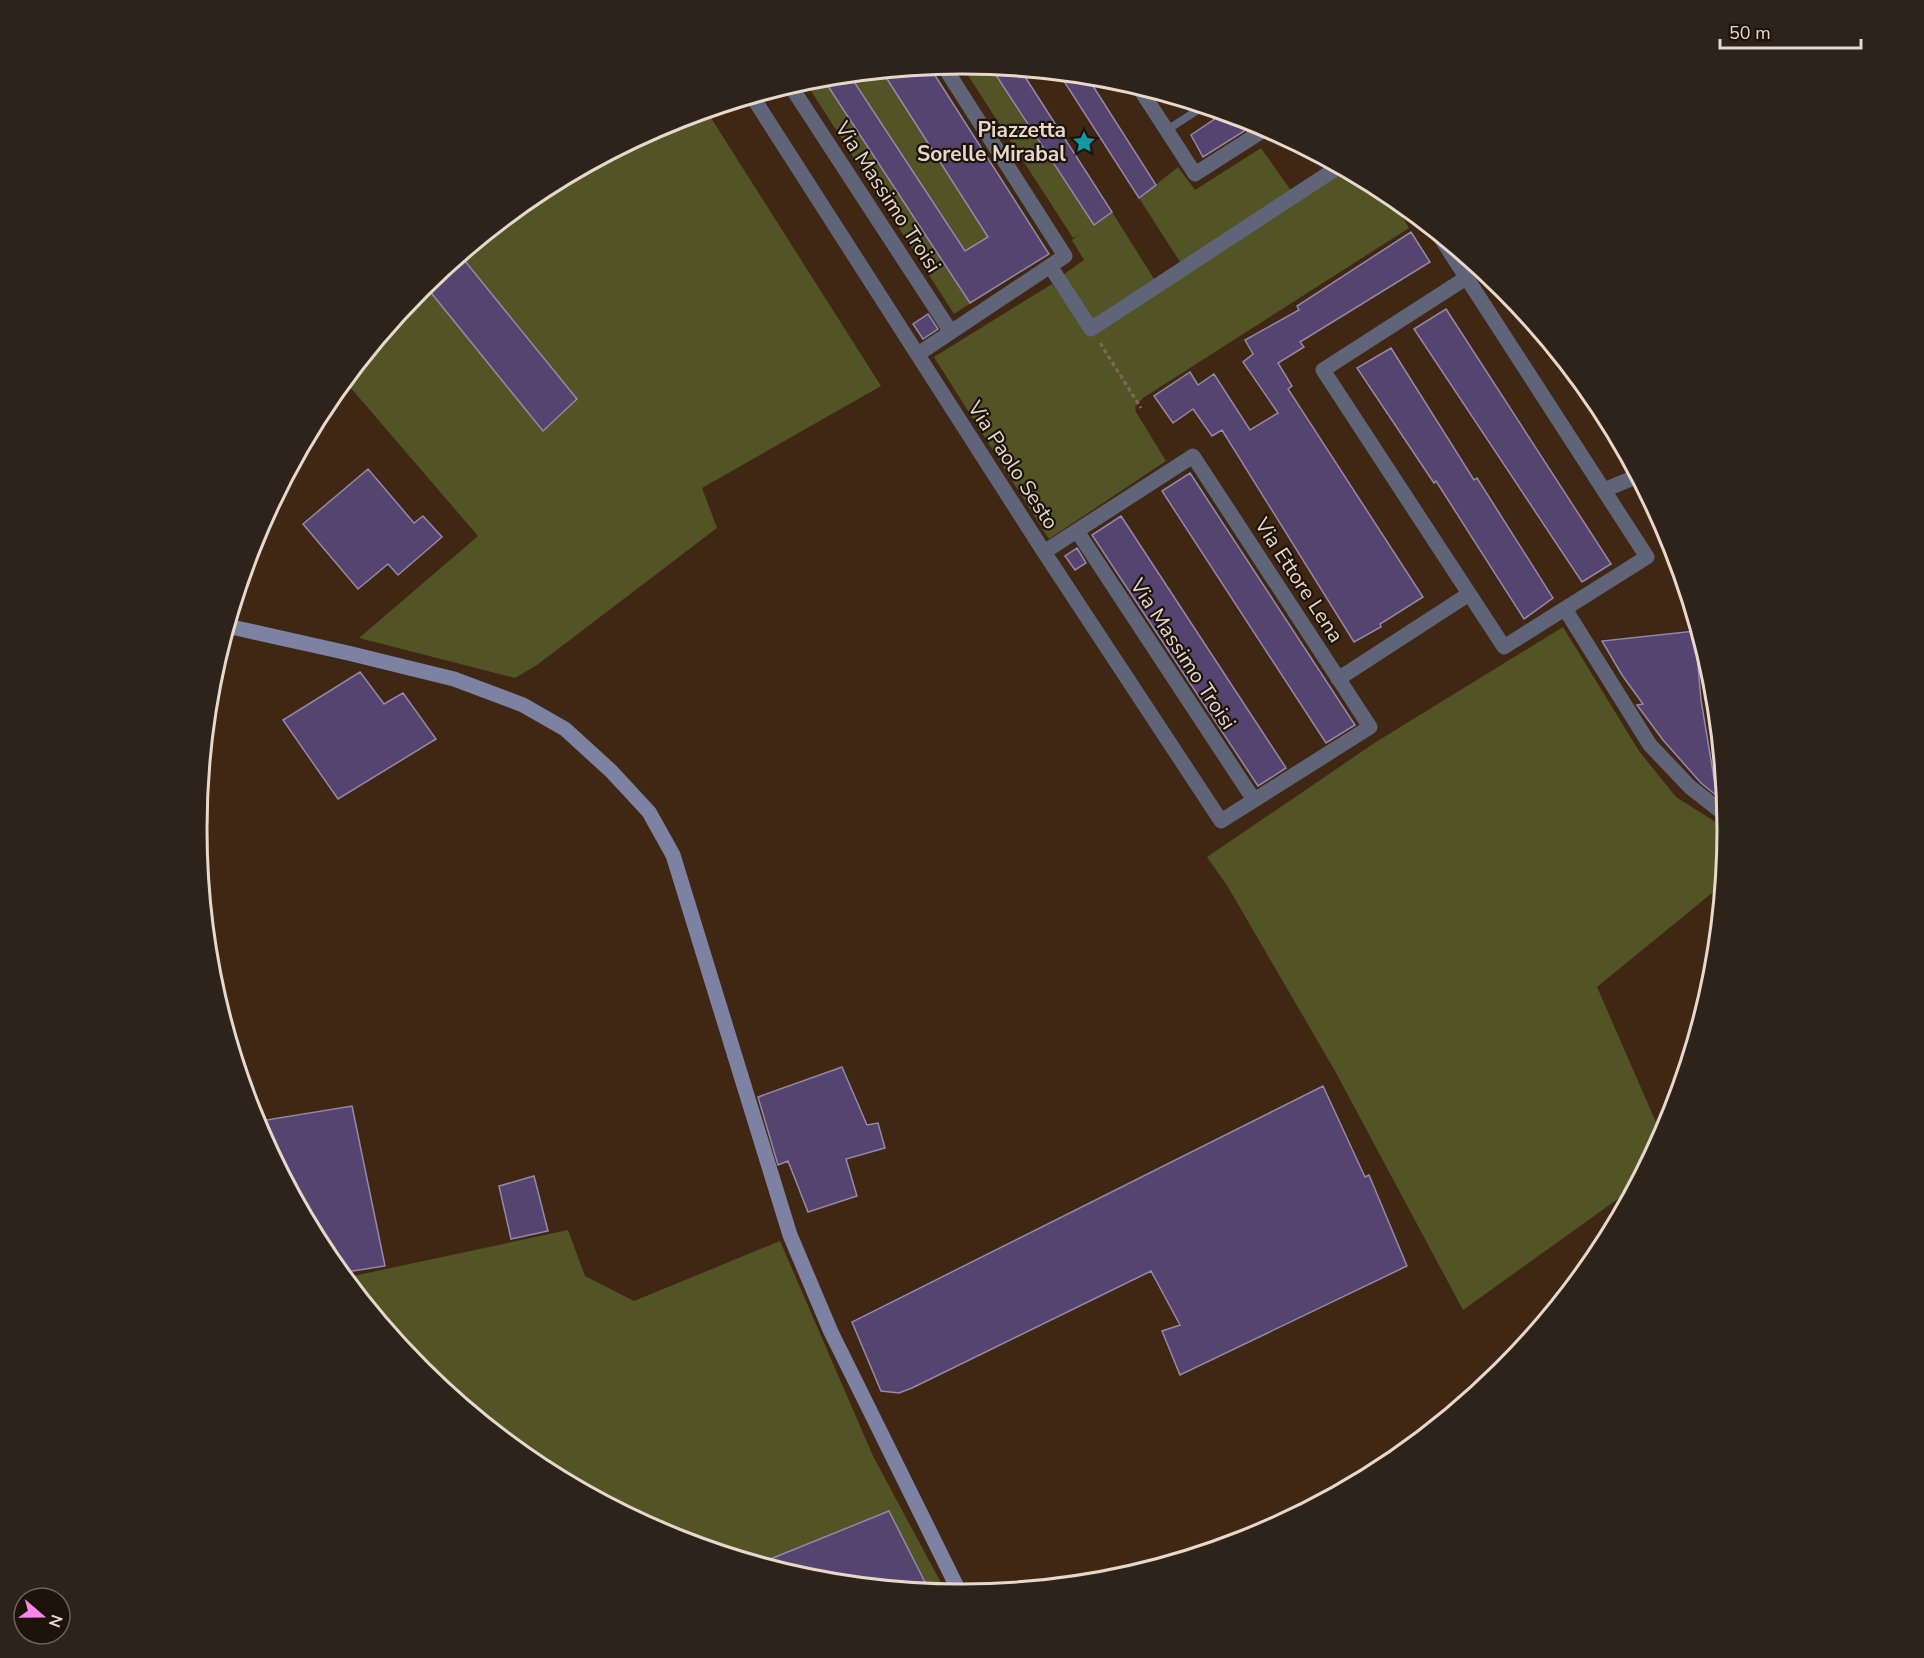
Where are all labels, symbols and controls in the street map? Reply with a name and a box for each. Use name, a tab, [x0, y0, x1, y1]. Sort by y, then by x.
scale bar	[1720, 12, 1861, 50]
text: 50 m	[1729, 21, 1771, 45]
street label: Via Massimo Troisi	[828, 115, 947, 278]
place label: Piazzetta Sorelle Mirabal	[917, 116, 1066, 168]
place icon: Piazzetta Sorelle Mirabal	[1071, 129, 1097, 155]
street label: Via Paolo Sesto	[961, 395, 1065, 535]
street label: Via Ettore Lena	[1248, 511, 1350, 648]
street label: Via Massimo Troisi	[1123, 572, 1242, 735]
north arrow	[12, 1586, 72, 1646]
text: N	[43, 1611, 68, 1630]

